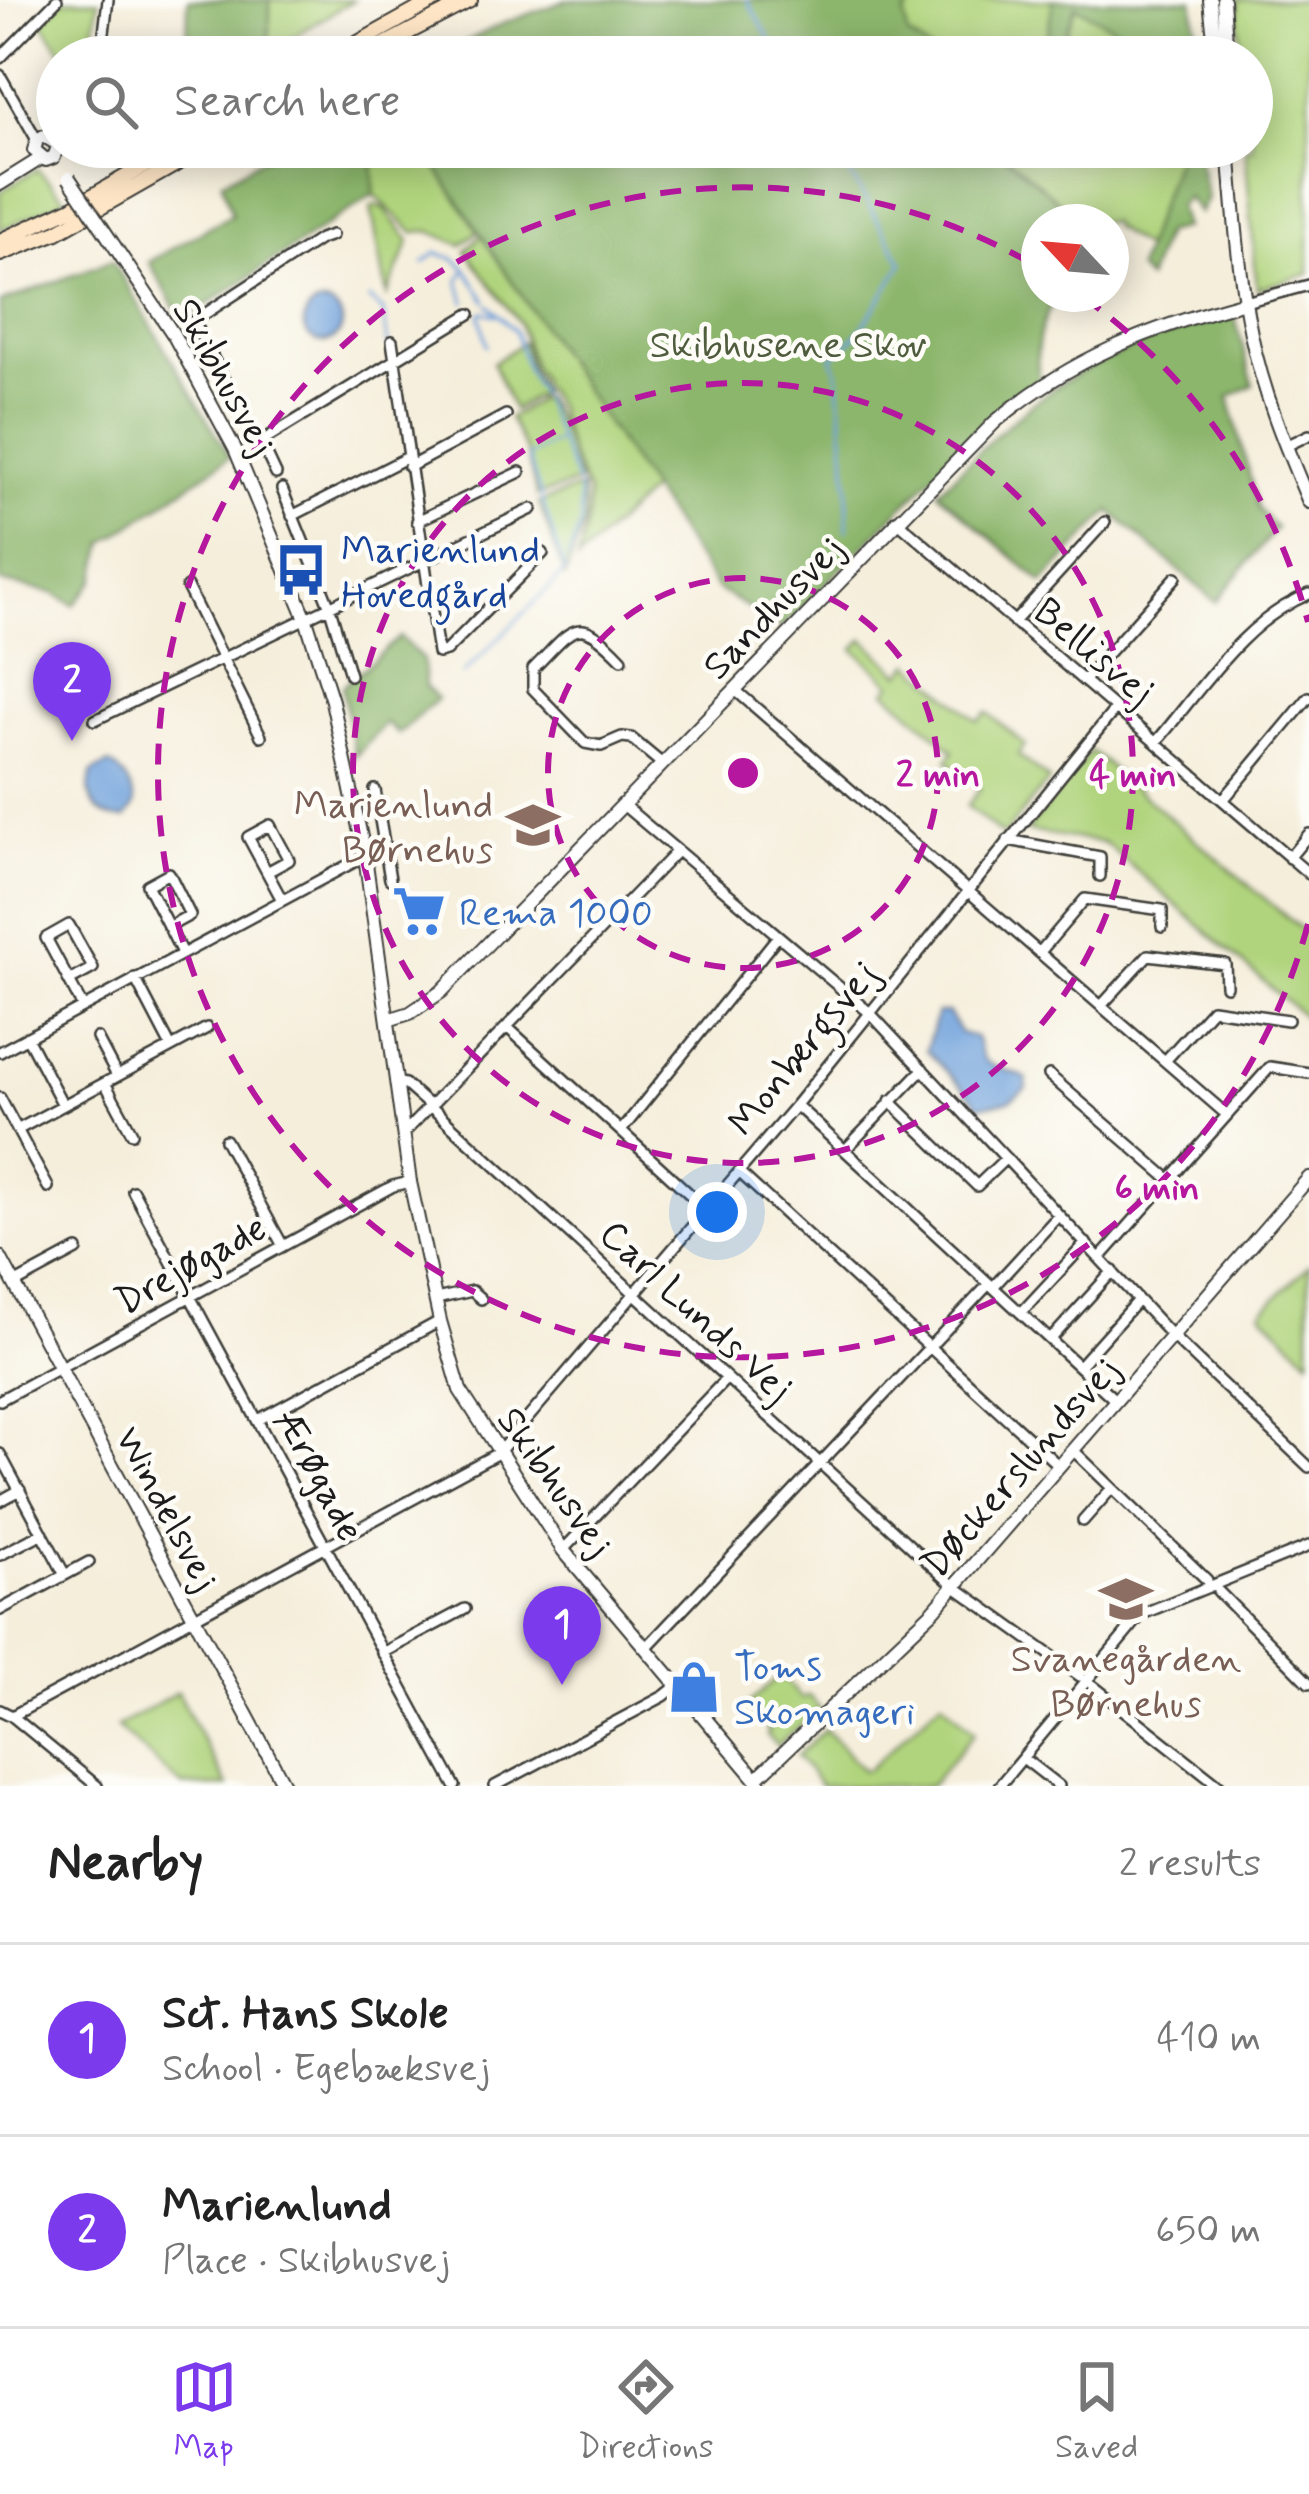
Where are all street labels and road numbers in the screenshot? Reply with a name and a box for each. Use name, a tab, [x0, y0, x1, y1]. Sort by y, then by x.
street label: Skibhusvej	[159, 290, 287, 465]
street label: Sandhusvej	[693, 525, 856, 692]
street label: Bellisvej	[1022, 587, 1164, 718]
street label: Monbergsvej	[718, 951, 894, 1150]
street label: Drejøgade	[107, 1204, 276, 1329]
street label: Carl Lunds Vej	[587, 1210, 802, 1415]
street label: Døckerslundsvej	[911, 1346, 1132, 1590]
street label: Skibhusvej	[484, 1398, 624, 1568]
street label: Ærøgade	[262, 1400, 374, 1551]
street label: Windelsvej	[101, 1419, 230, 1601]

